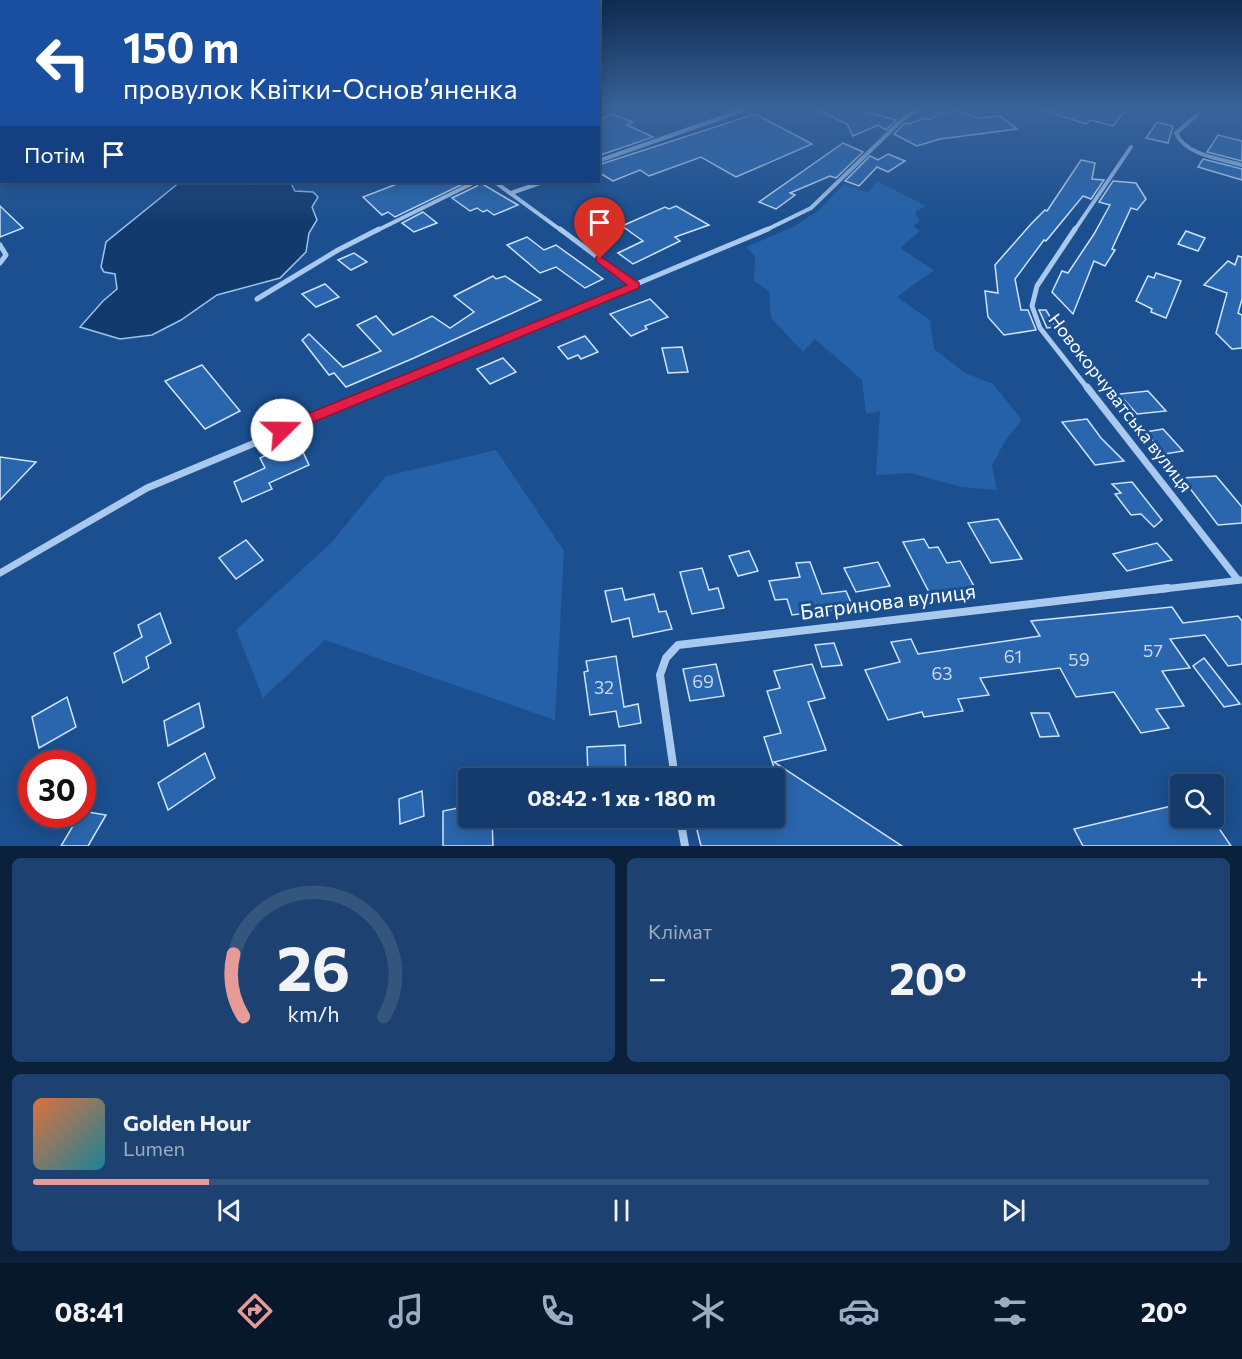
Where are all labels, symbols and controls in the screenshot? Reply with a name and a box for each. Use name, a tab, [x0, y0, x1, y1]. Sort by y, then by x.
text: 150 m	[123, 20, 239, 72]
icon: left	[24, 24, 102, 102]
text: провулок Квітки-Основʼяненка	[123, 72, 517, 105]
icon: arrive	[97, 138, 130, 171]
text: Потім	[24, 141, 85, 168]
pin	[574, 197, 625, 259]
icon: arrive	[583, 206, 616, 239]
street label: Новокорчуватська вулиця	[1044, 309, 1197, 496]
position arrow	[250, 398, 314, 462]
street label: Багринова вулиця	[799, 577, 977, 624]
house number: 57	[1143, 639, 1163, 661]
house number: 61	[1004, 645, 1022, 667]
house number: 59	[1068, 648, 1090, 670]
house number: 63	[931, 662, 953, 684]
house number: 69	[692, 670, 714, 692]
house number: 32	[594, 676, 614, 698]
speed limit sign: 30	[18, 750, 96, 828]
map controls	[1170, 774, 1224, 828]
button: search	[1170, 774, 1224, 828]
text: 08:42 · 1 хв · 180 m	[527, 784, 716, 811]
text: Клімат	[648, 919, 712, 943]
text: 26	[277, 928, 350, 1004]
text: 20°	[889, 949, 967, 1004]
text: −	[648, 956, 667, 997]
text: +	[1190, 956, 1209, 997]
text: km/h	[287, 1000, 340, 1026]
text: Golden Hour	[123, 1109, 251, 1136]
text: Lumen	[123, 1136, 185, 1160]
icon: previous	[213, 1194, 246, 1227]
icon: pause	[605, 1194, 638, 1227]
icon: next	[997, 1194, 1030, 1227]
icon: directions	[234, 1290, 276, 1332]
icon: music	[385, 1290, 427, 1332]
icon: phone	[536, 1290, 578, 1332]
icon: climate	[687, 1290, 729, 1332]
icon: car	[838, 1290, 880, 1332]
icon: filters	[989, 1290, 1031, 1332]
text: 08:41	[55, 1295, 124, 1328]
text: 20°	[1141, 1295, 1187, 1328]

